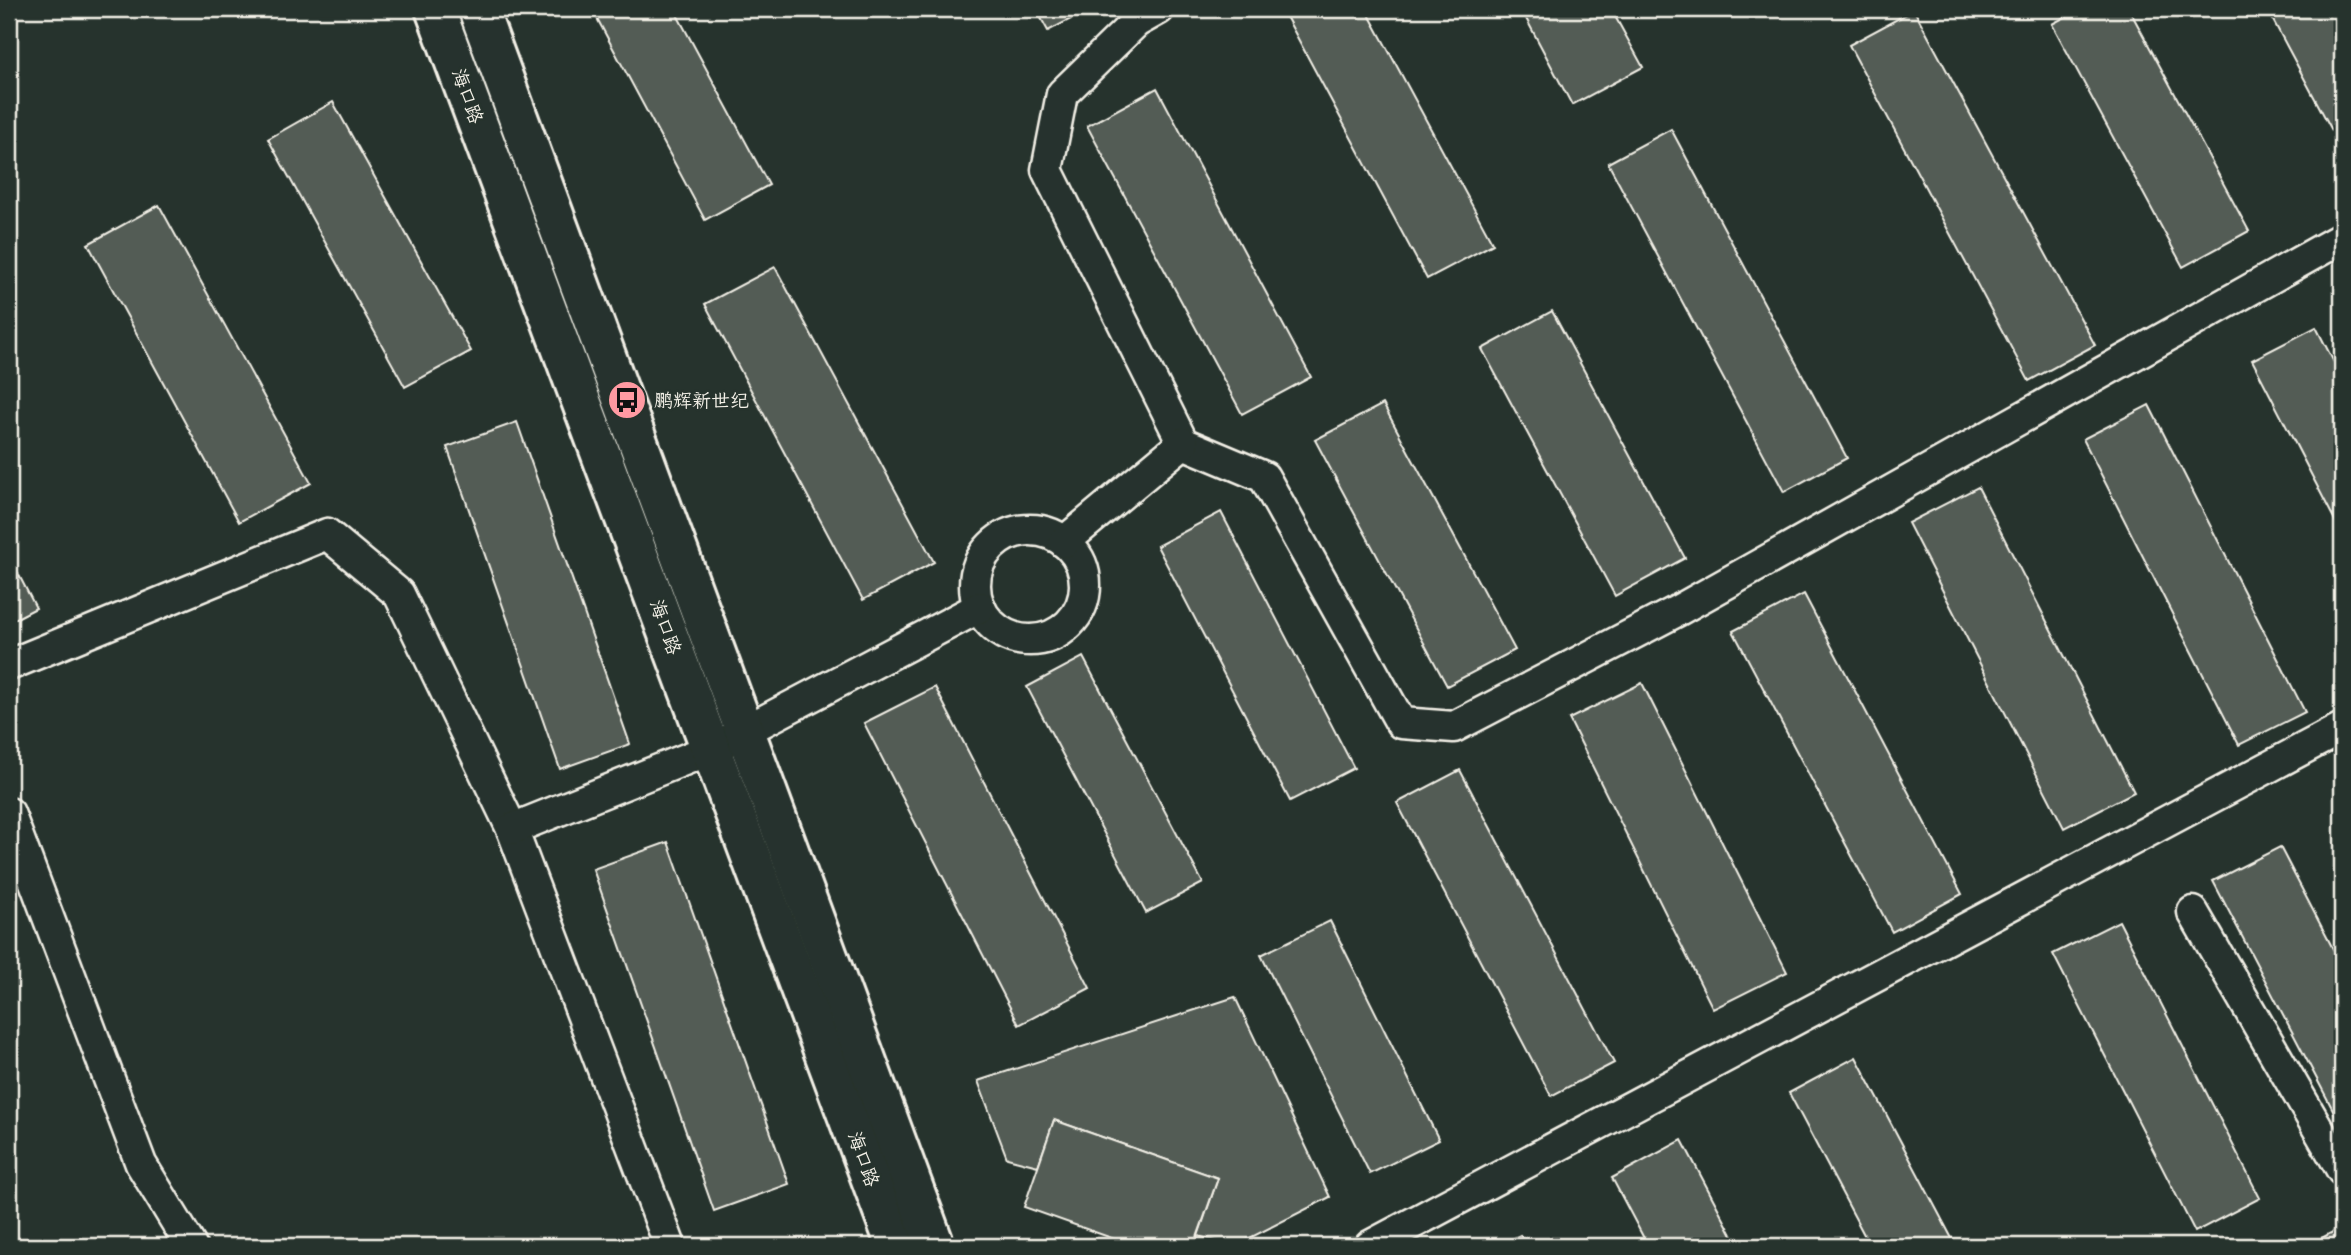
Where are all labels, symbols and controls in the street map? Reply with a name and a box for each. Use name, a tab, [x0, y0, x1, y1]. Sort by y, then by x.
street label: 海口路	[446, 64, 492, 127]
bus stop icon: 鹏辉新世纪	[606, 379, 648, 421]
place label: 鹏辉新世纪	[654, 385, 749, 413]
street label: 海口路	[644, 595, 690, 658]
street label: 海口路	[842, 1127, 888, 1190]

